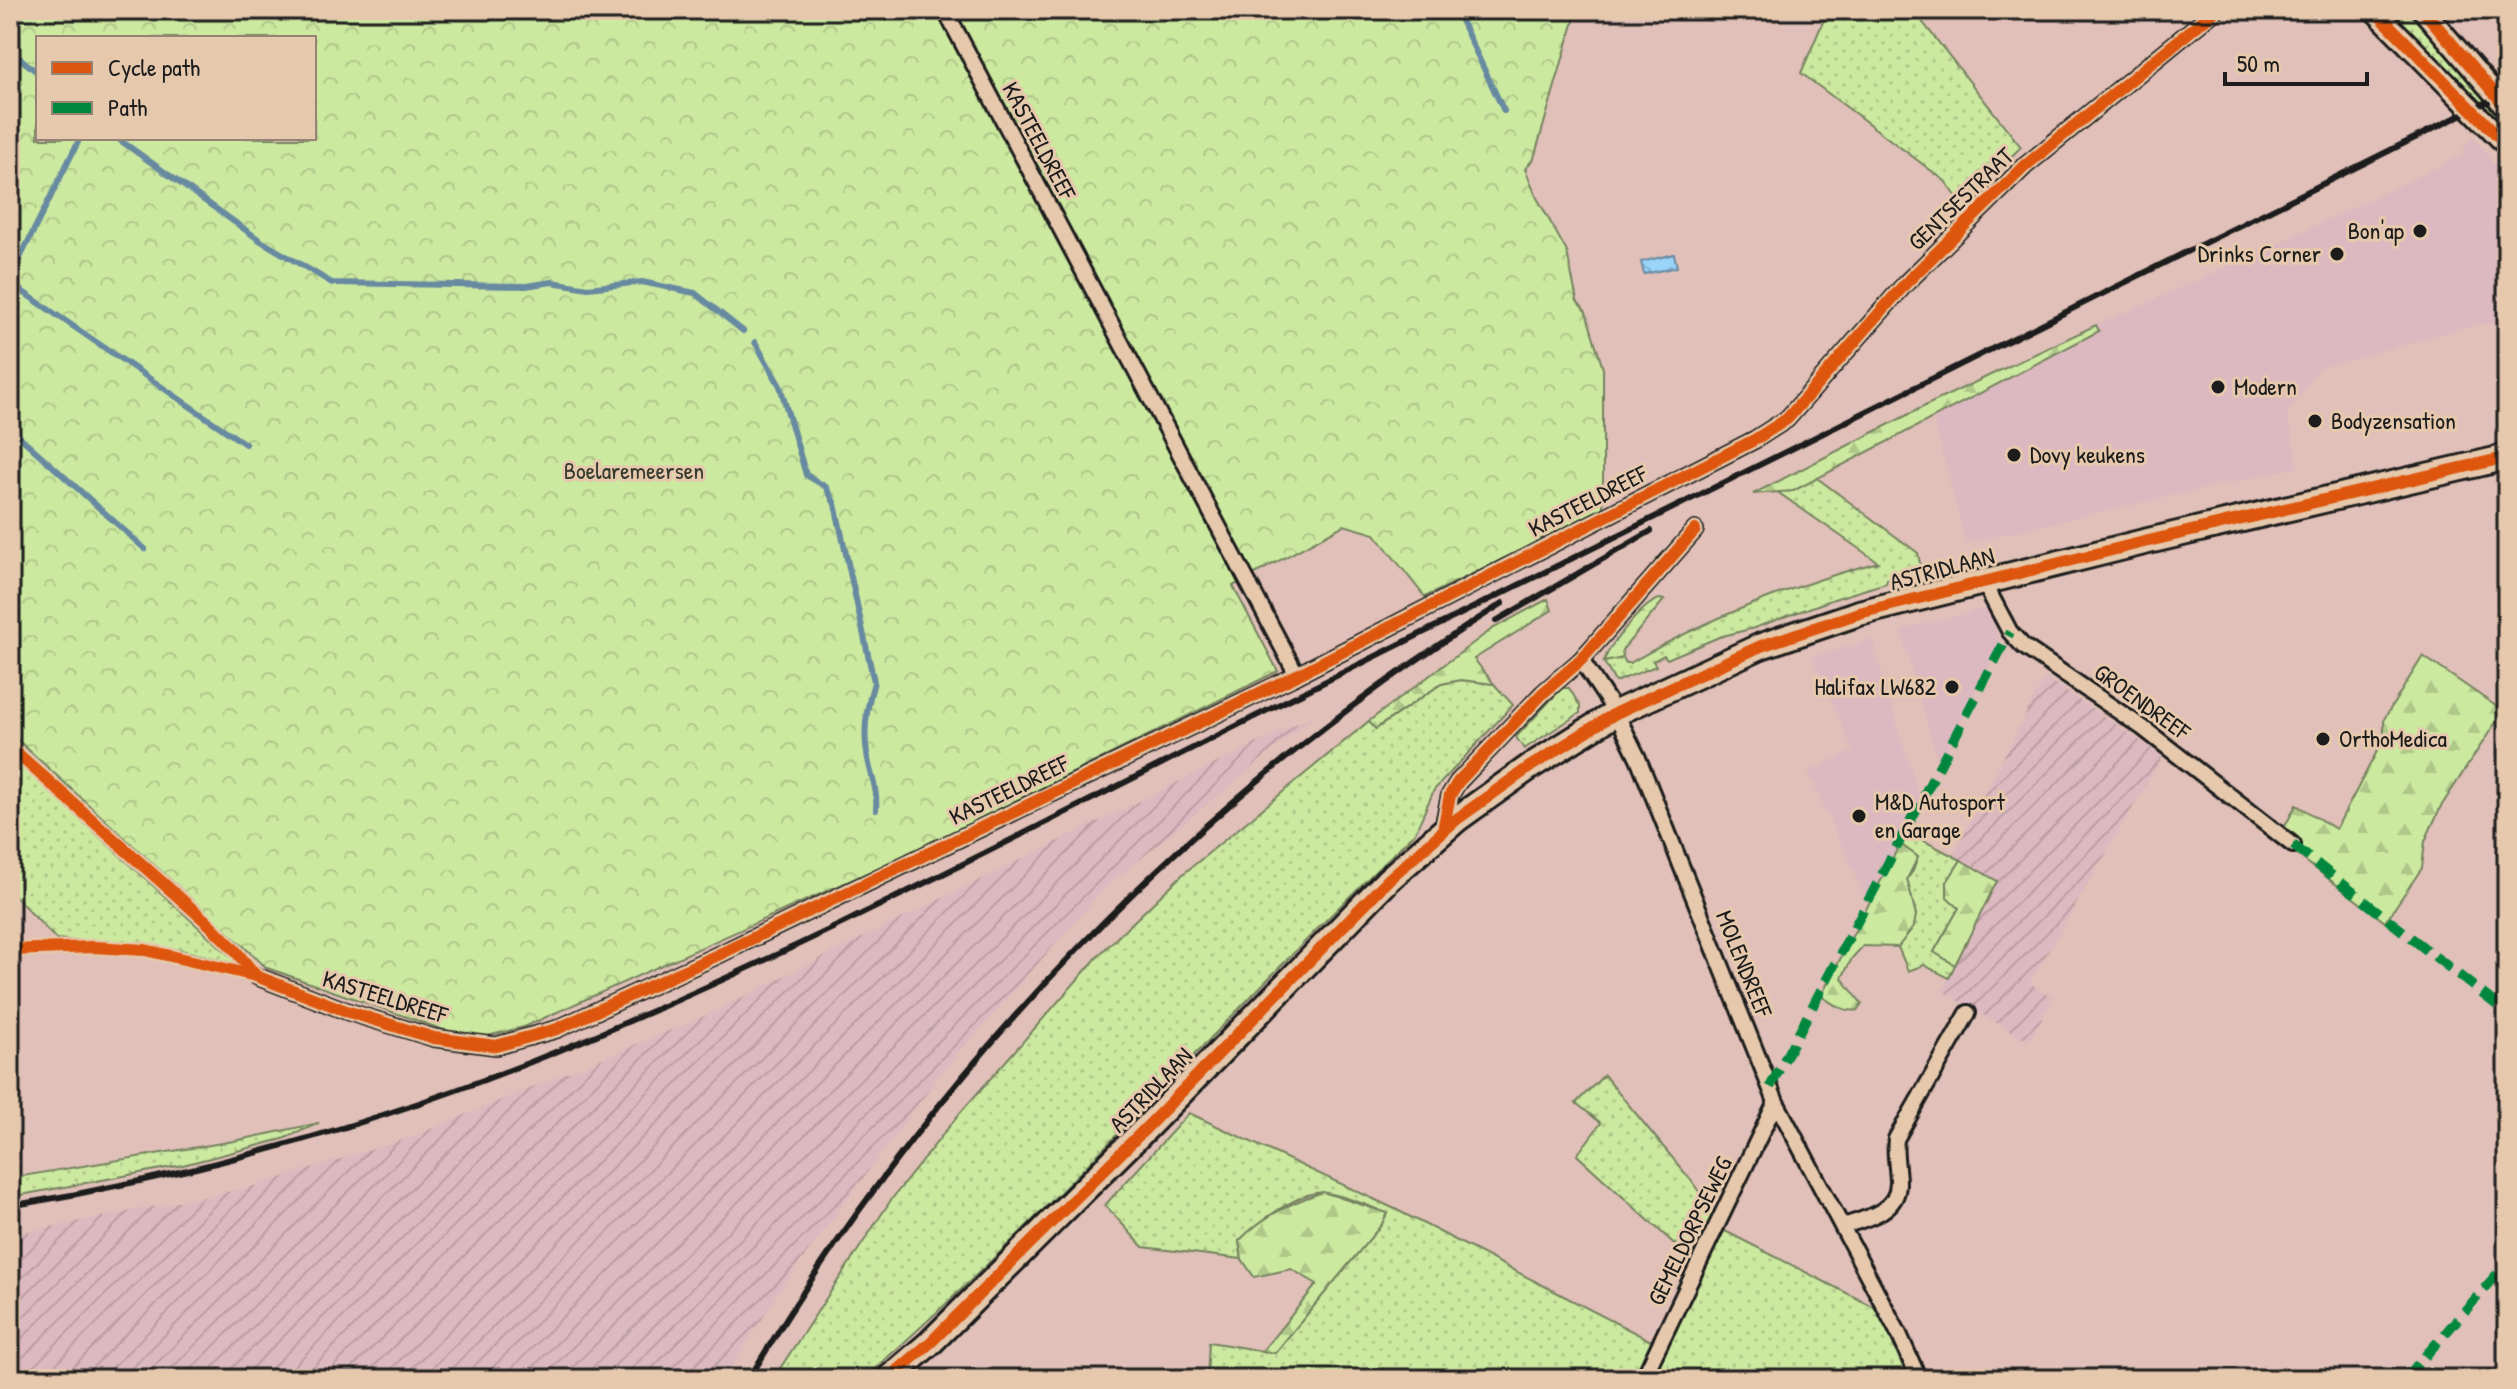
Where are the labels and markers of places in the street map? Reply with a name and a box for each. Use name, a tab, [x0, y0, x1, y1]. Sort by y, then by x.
place label: Bon'ap	[2348, 214, 2404, 246]
marker: Bon'ap	[2411, 222, 2429, 240]
place label: Drinks Corner	[2198, 237, 2321, 269]
marker: Drinks Corner	[2328, 245, 2346, 263]
place label: Modern	[2234, 370, 2297, 402]
marker: Modern	[2209, 378, 2227, 396]
place label: Bodyzensation	[2331, 404, 2456, 436]
marker: Bodyzensation	[2306, 412, 2324, 430]
place label: Dovy keukens	[2030, 438, 2145, 470]
marker: Dovy keukens	[2005, 446, 2023, 464]
place label: Halifax LW682	[1814, 670, 1936, 702]
marker: Halifax LW682	[1943, 678, 1961, 696]
place label: OrthoMedica	[2339, 722, 2447, 754]
marker: OrthoMedica	[2314, 730, 2332, 748]
place label: M&D Autosport en Garage	[1875, 785, 2006, 845]
marker: M&D Autosport en Garage	[1850, 807, 1868, 825]

